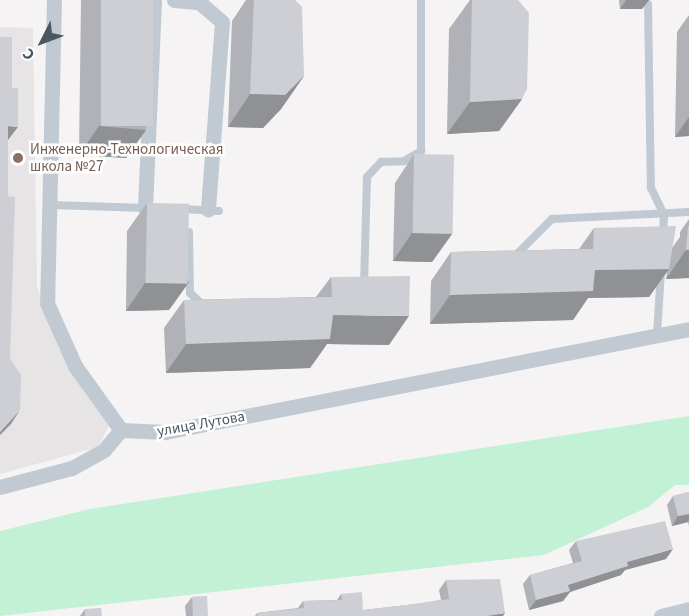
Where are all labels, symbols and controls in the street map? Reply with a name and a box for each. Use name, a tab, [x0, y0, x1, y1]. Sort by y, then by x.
north arrow	[12, 12, 72, 72]
text: С	[17, 43, 40, 65]
place label: Инженерно-Технологическая школа №27	[30, 140, 223, 175]
marker: Инженерно-Технологическая школа №27	[11, 151, 25, 165]
street label: улица Лутова	[156, 407, 246, 441]

